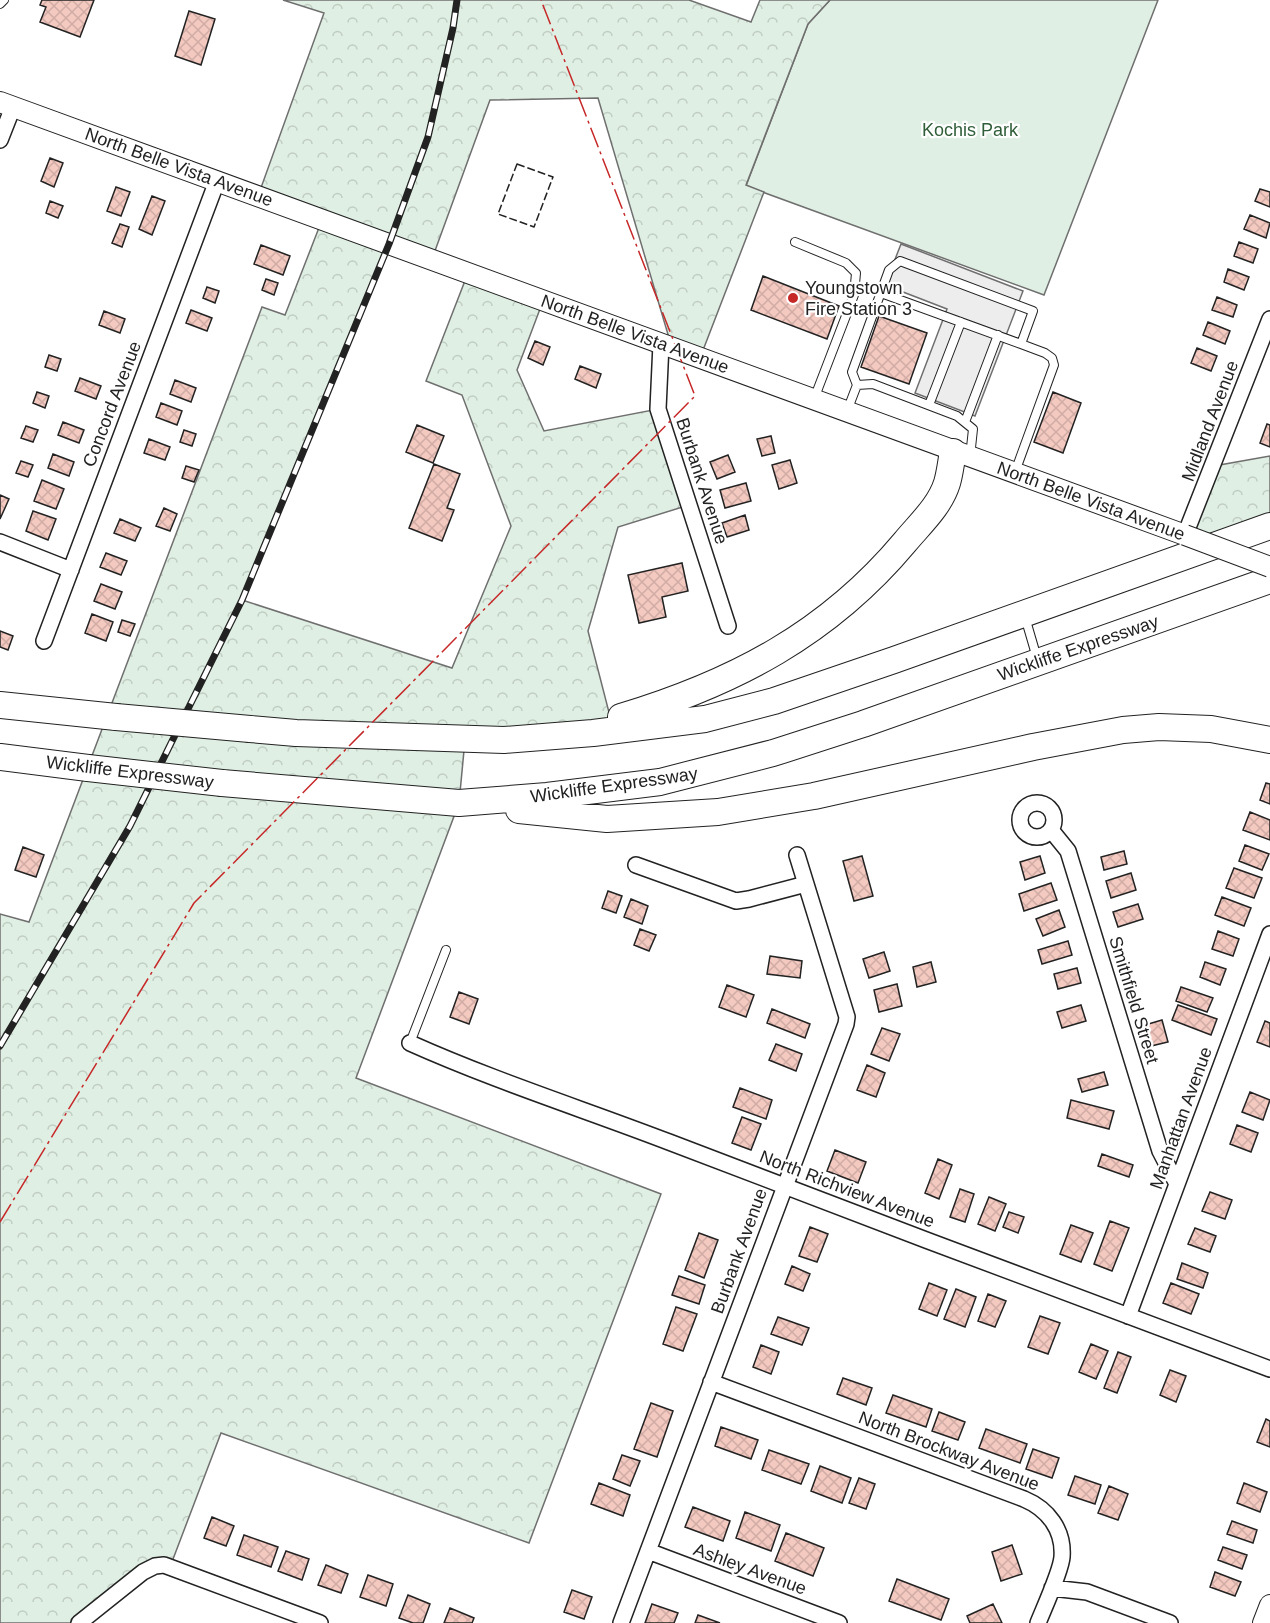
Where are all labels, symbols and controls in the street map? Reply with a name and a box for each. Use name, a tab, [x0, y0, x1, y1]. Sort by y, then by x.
park label: Kochis Park	[922, 120, 1019, 140]
street label: North Belle Vista Avenue	[82, 124, 276, 210]
place label: Youngstown Fire Station 3	[805, 278, 912, 319]
street label: North Belle Vista Avenue	[538, 291, 732, 377]
marker: Youngstown Fire Station 3	[786, 291, 800, 305]
street label: Concord Avenue	[79, 338, 145, 470]
street label: Midland Avenue	[1178, 358, 1242, 484]
street label: Burbank Avenue	[672, 415, 732, 547]
street label: North Belle Vista Avenue	[994, 458, 1188, 544]
street label: Wickliffe Expressway	[995, 611, 1161, 685]
street label: Wickliffe Expressway	[45, 752, 215, 792]
street label: Wickliffe Expressway	[529, 763, 699, 807]
street label: Smithfield Street	[1105, 934, 1163, 1066]
street label: Manhattan Avenue	[1146, 1044, 1216, 1192]
street label: North Richview Avenue	[757, 1146, 937, 1232]
street label: Burbank Avenue	[707, 1186, 771, 1316]
street label: North Brockway Avenue	[856, 1407, 1042, 1495]
street label: Ashley Avenue	[691, 1539, 809, 1599]

